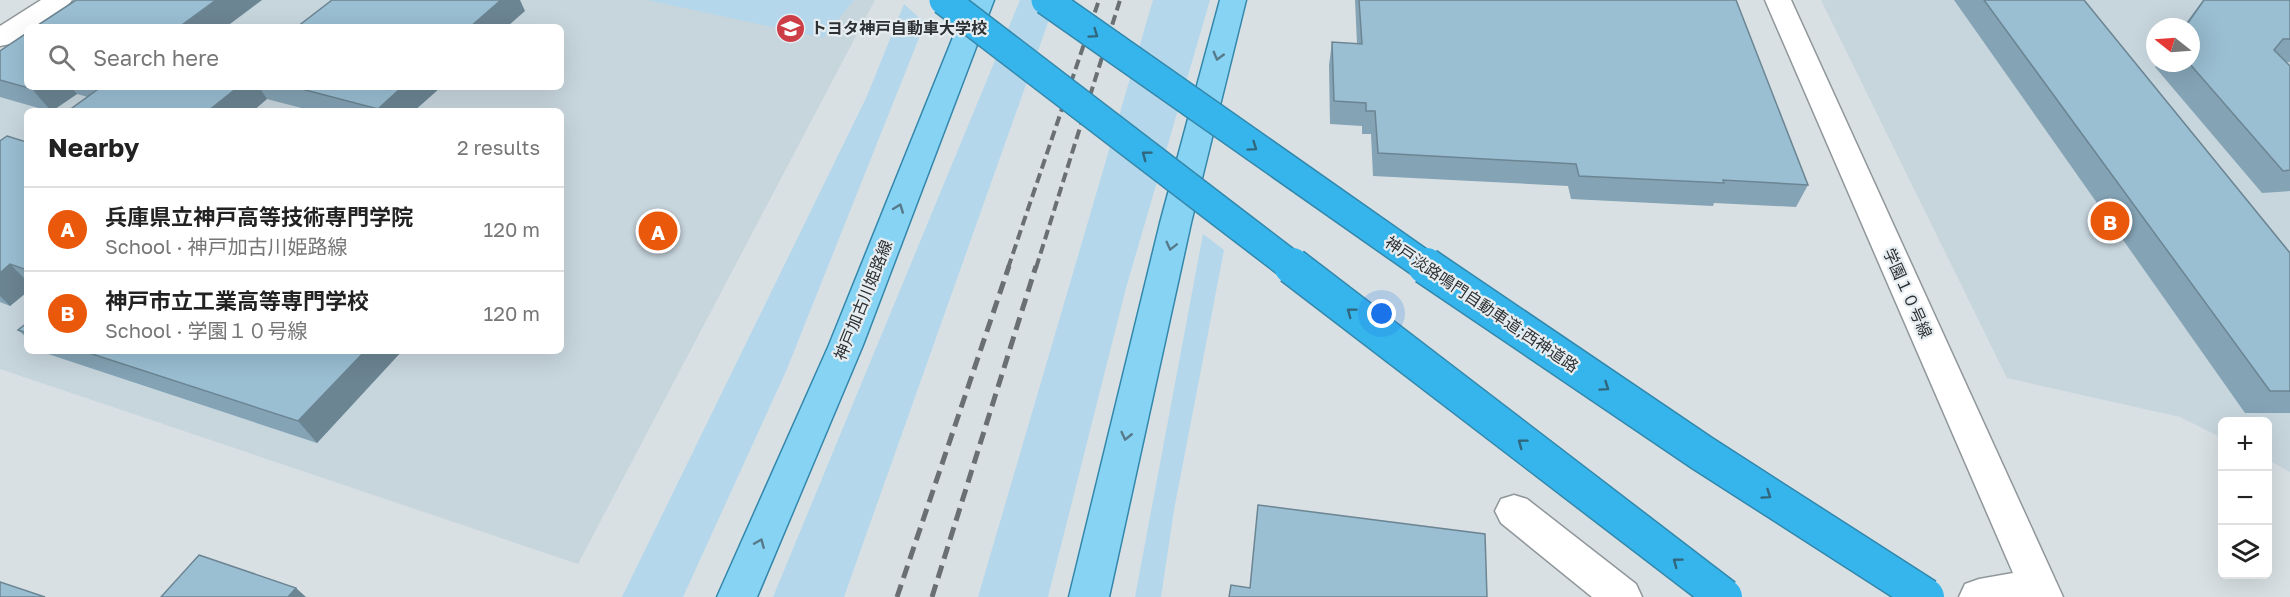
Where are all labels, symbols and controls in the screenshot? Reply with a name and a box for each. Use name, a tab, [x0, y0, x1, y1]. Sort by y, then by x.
school or university icon: トヨタ神戸自動車大学校	[774, 12, 806, 44]
place label: トヨタ神戸自動車大学校	[811, 18, 987, 38]
north arrow	[2146, 18, 2200, 72]
search box	[24, 24, 564, 90]
one-way arrow	[1087, 27, 1098, 38]
icon: search	[45, 41, 78, 74]
text: Search here	[93, 44, 219, 71]
one-way arrow	[1212, 51, 1225, 61]
text: Nearby	[48, 132, 139, 163]
text: 2 results	[457, 135, 540, 159]
one-way arrow	[1246, 140, 1257, 151]
one-way arrow	[1142, 151, 1153, 162]
pin: B	[2090, 198, 2130, 244]
text: 兵庫県立神戸高等技術専門学院	[105, 203, 413, 230]
one-way arrow	[892, 203, 904, 214]
pin: A	[638, 208, 678, 254]
text: A	[60, 217, 75, 241]
text: 120 m	[484, 217, 540, 241]
street label: 神戸淡路鳴門自動車道;西神道路	[1382, 232, 1582, 376]
text: School · 神戸加古川姫路線	[105, 234, 347, 258]
street label: 神戸加古川姫路線	[830, 237, 896, 363]
one-way arrow	[1166, 241, 1179, 251]
street label: 学園１０号線	[1879, 245, 1937, 341]
text: 神戸市立工業高等専門学校	[105, 287, 369, 314]
your location	[1367, 299, 1396, 328]
text: B	[60, 301, 75, 325]
text: 120 m	[484, 301, 540, 325]
one-way arrow	[1346, 308, 1357, 319]
text: School · 学園１０号線	[105, 318, 307, 342]
one-way arrow	[1598, 380, 1609, 391]
map controls	[2218, 417, 2272, 579]
button: +	[2218, 417, 2272, 471]
one-way arrow	[1120, 430, 1133, 440]
one-way arrow	[1518, 440, 1529, 451]
button: −	[2218, 471, 2272, 525]
one-way arrow	[1760, 488, 1771, 499]
button: layers	[2218, 525, 2272, 579]
one-way arrow	[753, 539, 765, 550]
one-way arrow	[1673, 558, 1684, 569]

